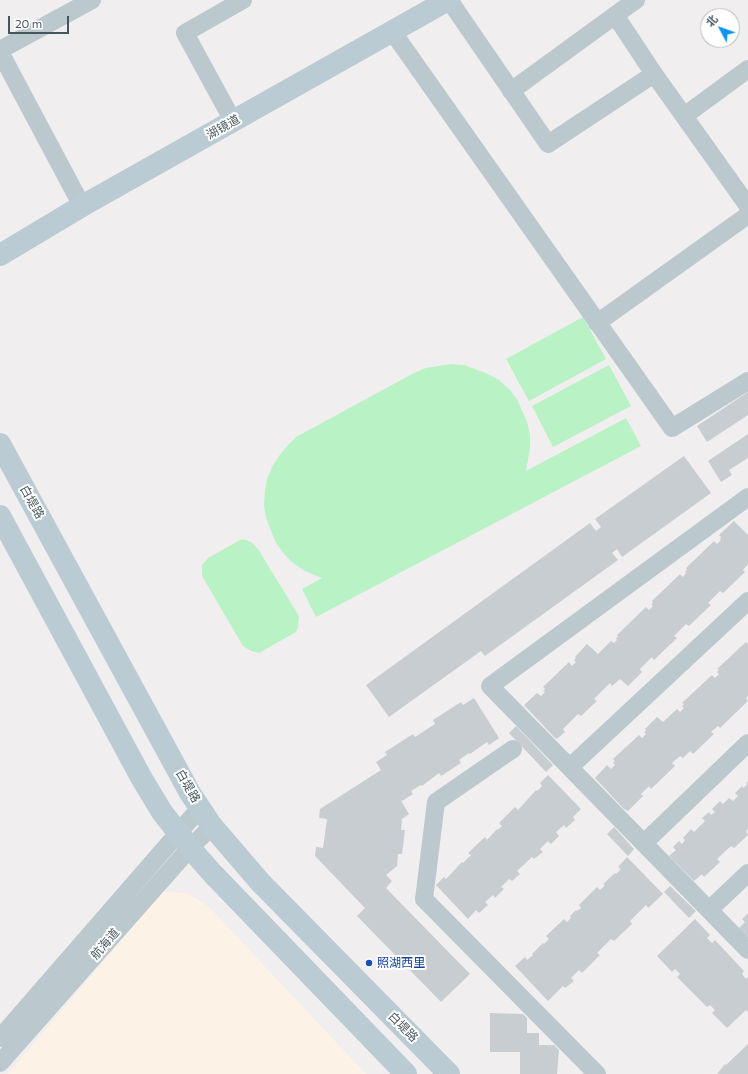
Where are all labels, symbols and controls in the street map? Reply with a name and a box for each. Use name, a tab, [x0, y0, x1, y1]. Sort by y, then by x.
scale bar	[10, 8, 71, 34]
north arrow	[700, 8, 740, 48]
text: 北	[703, 12, 720, 29]
text: 20 m	[15, 16, 42, 30]
street label: 湖镜道	[204, 112, 242, 142]
street label: 白堤路	[17, 483, 47, 521]
street label: 白堤路	[173, 767, 203, 805]
street label: 航海道	[88, 926, 122, 962]
place label: 照湖西里	[377, 956, 425, 970]
marker: 照湖西里	[364, 958, 374, 968]
street label: 白堤路	[385, 1009, 421, 1045]

